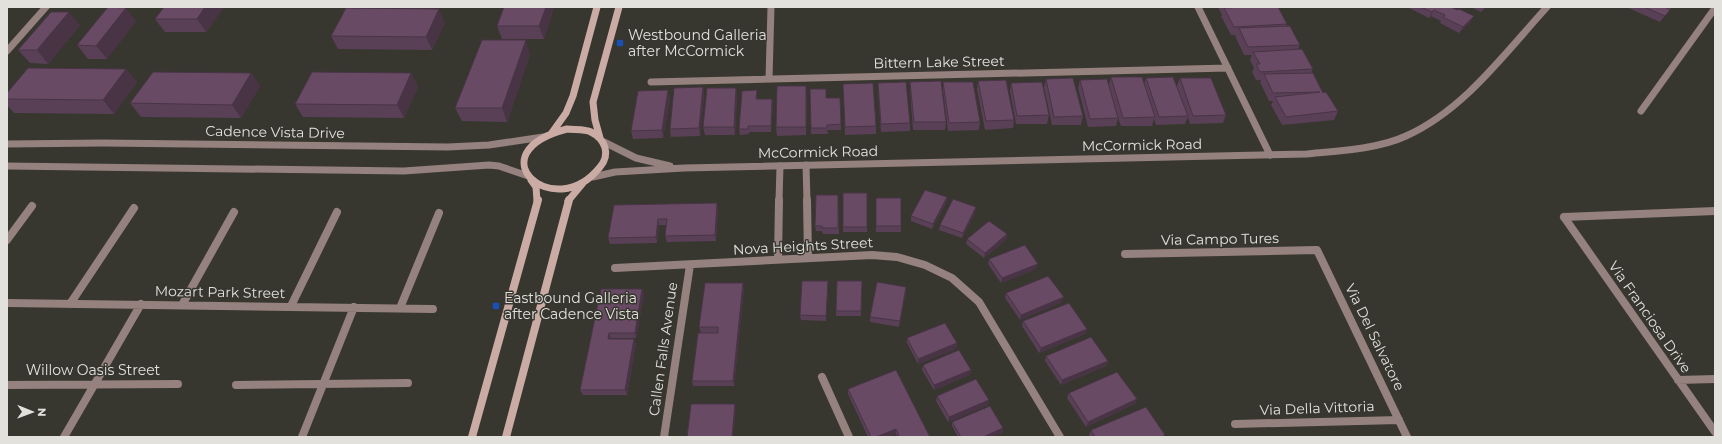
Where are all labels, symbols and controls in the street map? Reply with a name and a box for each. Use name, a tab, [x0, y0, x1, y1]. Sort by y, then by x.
place label: Westbound Galleria after McCormick	[628, 26, 767, 60]
marker: Westbound Galleria after McCormick	[615, 38, 625, 48]
street label: Bittern Lake Street	[873, 52, 1005, 72]
street label: Cadence Vista Drive	[205, 122, 345, 142]
street label: McCormick Road	[1082, 135, 1202, 155]
street label: McCormick Road	[758, 142, 878, 162]
street label: Via Campo Tures	[1161, 229, 1279, 249]
street label: Nova Heights Street	[732, 233, 874, 259]
street label: Via Franciosa Drive	[1605, 258, 1695, 376]
street label: Via Del Salvatore	[1341, 280, 1409, 394]
street label: Callen Falls Avenue	[645, 281, 681, 417]
street label: Mozart Park Street	[155, 282, 286, 302]
place label: Eastbound Galleria after Cadence Vista	[504, 289, 639, 323]
marker: Eastbound Galleria after Cadence Vista	[491, 301, 501, 311]
street label: Willow Oasis Street	[26, 361, 161, 379]
north arrow	[12, 392, 52, 432]
street label: Via Della Vittoria	[1259, 397, 1375, 419]
text: N	[35, 408, 49, 417]

